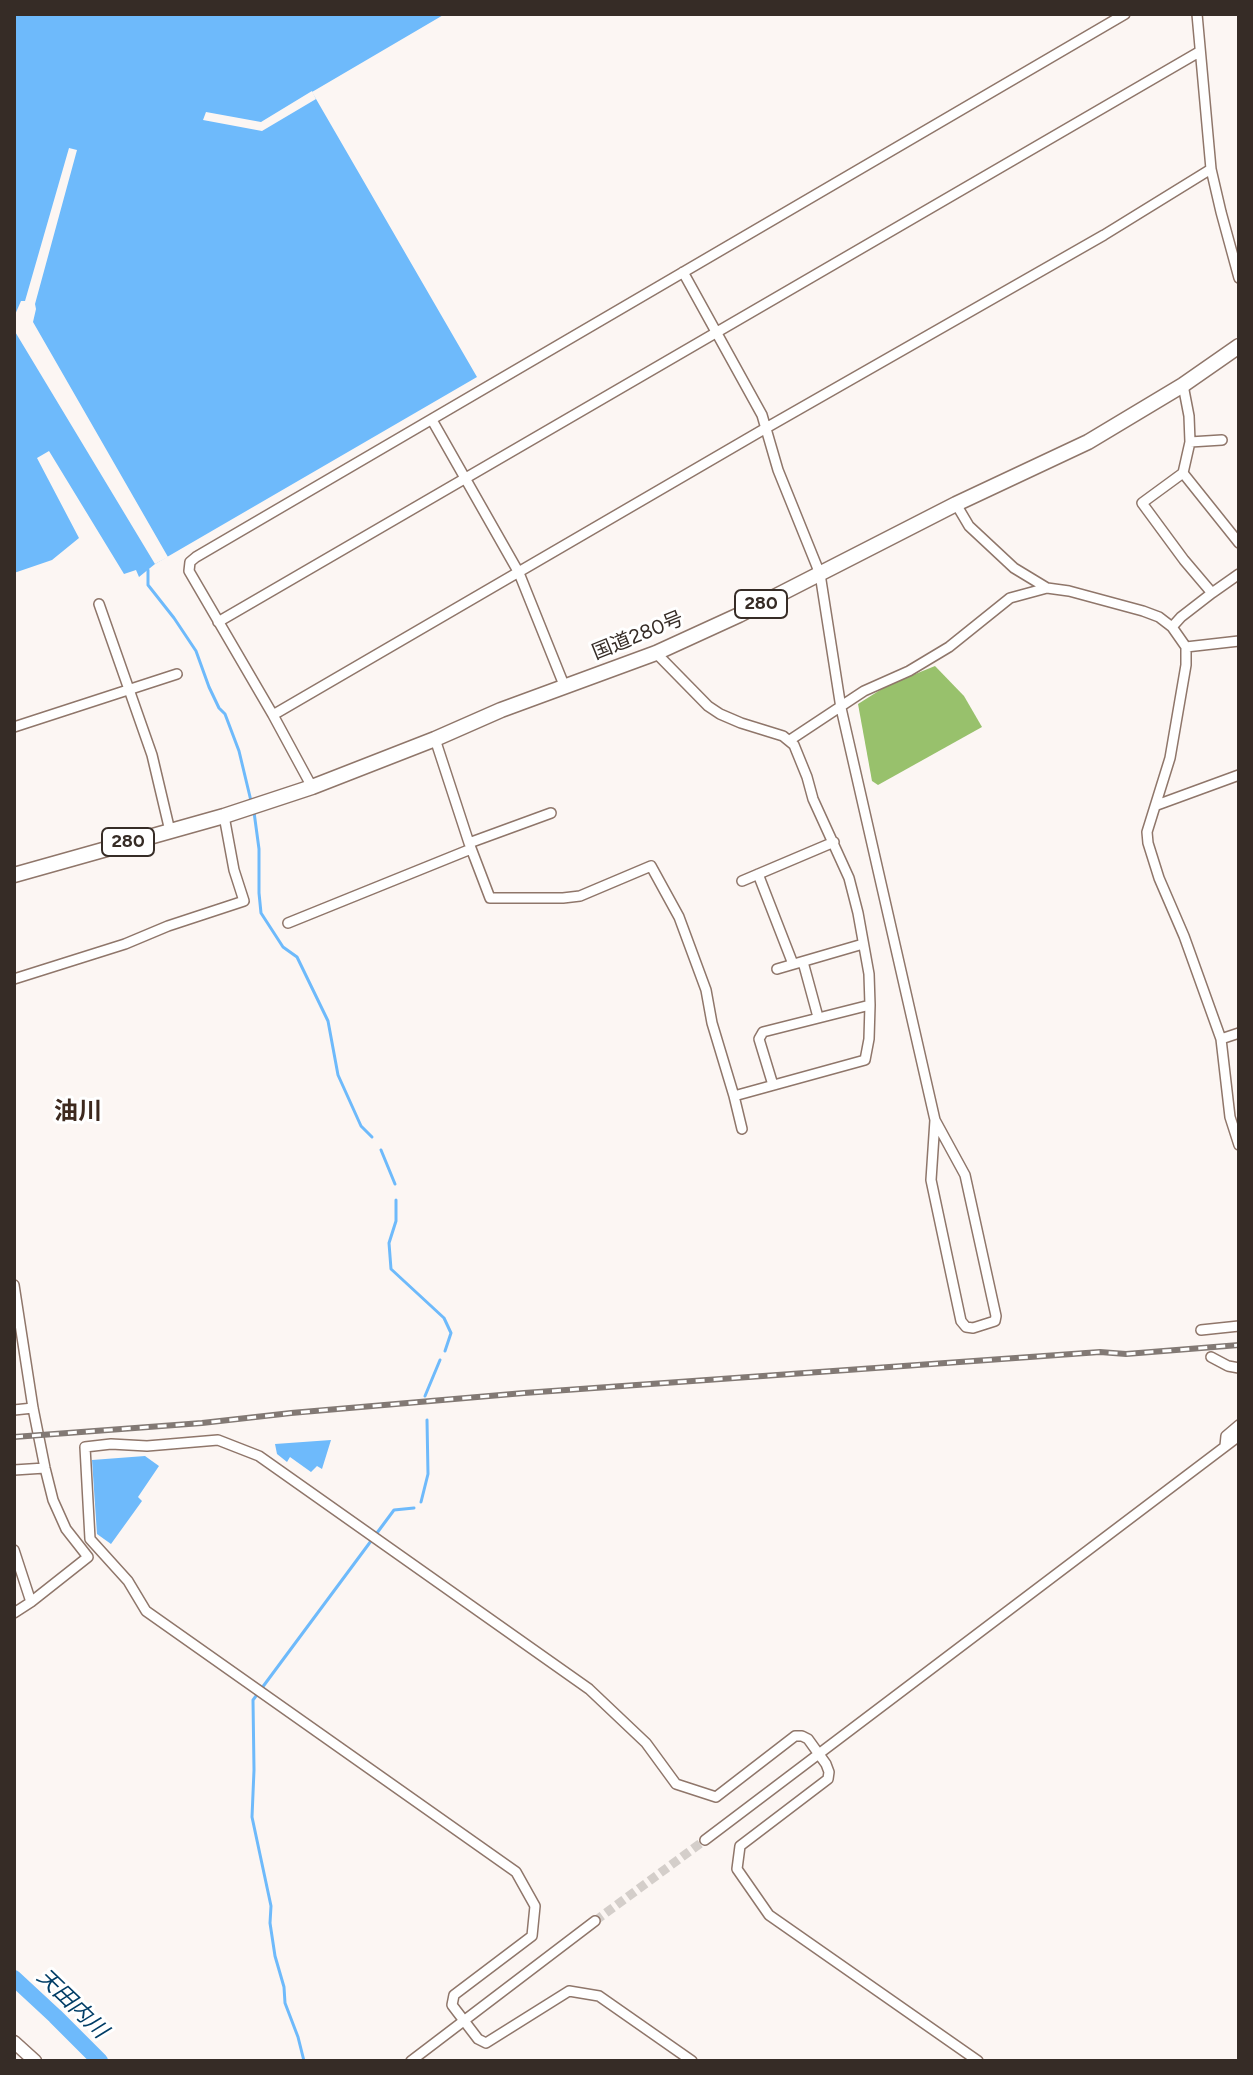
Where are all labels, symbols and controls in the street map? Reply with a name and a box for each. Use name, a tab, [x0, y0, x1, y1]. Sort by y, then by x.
road number: 280	[735, 590, 787, 618]
street label: 国道280号	[589, 607, 687, 665]
road number: 280	[102, 828, 154, 856]
district label: 油川	[54, 1098, 102, 1126]
water label: 天田内川	[31, 1964, 113, 2044]

